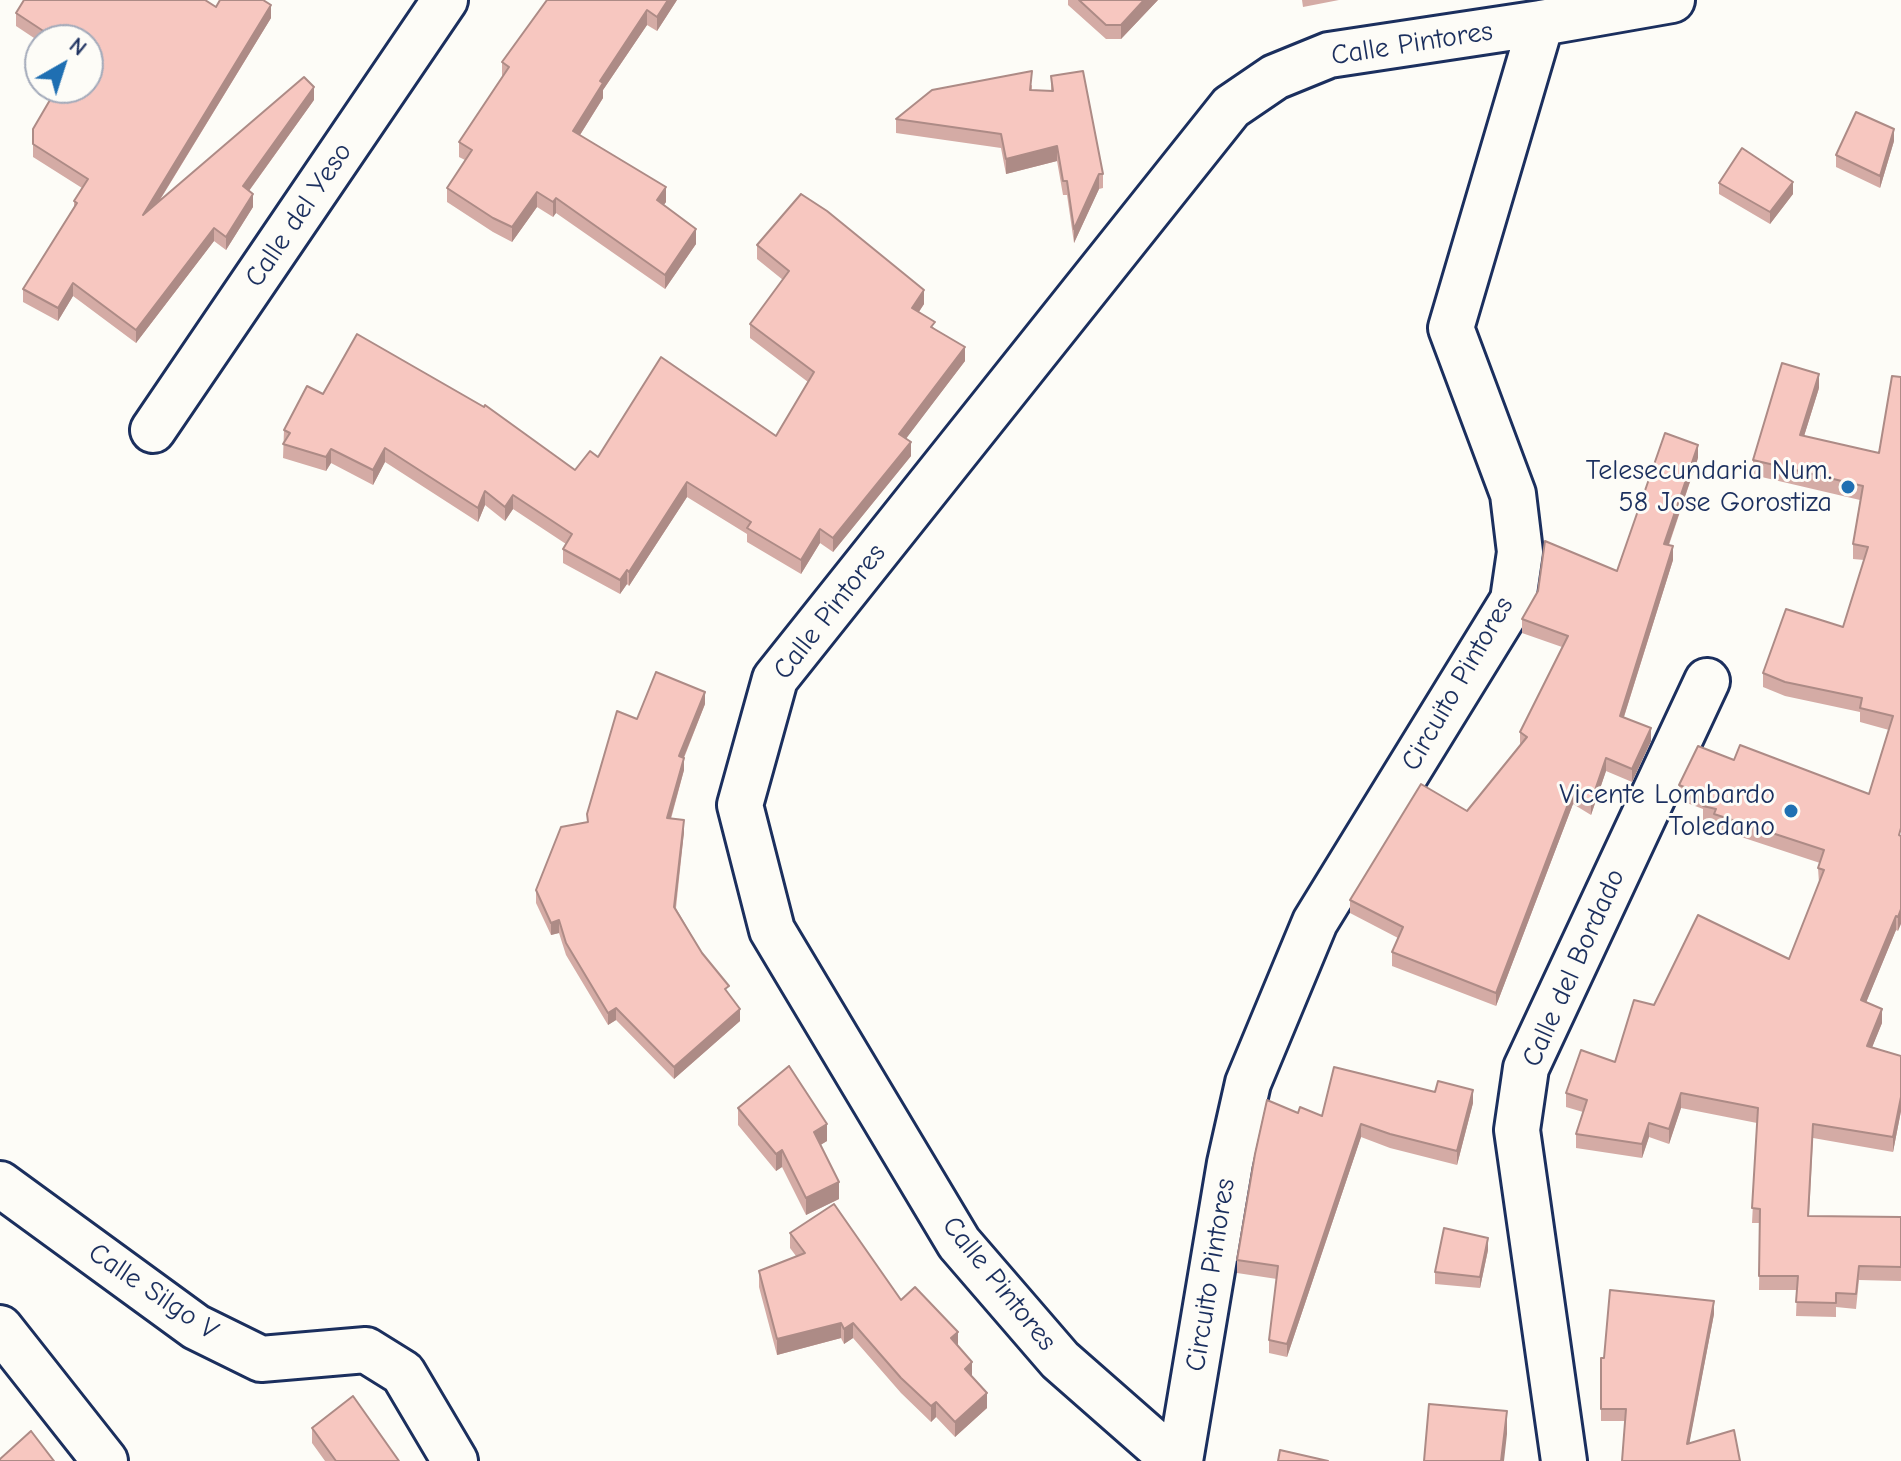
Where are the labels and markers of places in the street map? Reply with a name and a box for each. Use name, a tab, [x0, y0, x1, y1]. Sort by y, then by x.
place label: Telesecundaria Num. 58 Jose Gorostiza	[1586, 454, 1832, 520]
marker: Telesecundaria Num. 58 Jose Gorostiza	[1839, 478, 1857, 496]
place label: Vicente Lombardo Toledano	[1559, 778, 1775, 844]
marker: Vicente Lombardo Toledano	[1782, 802, 1800, 820]

